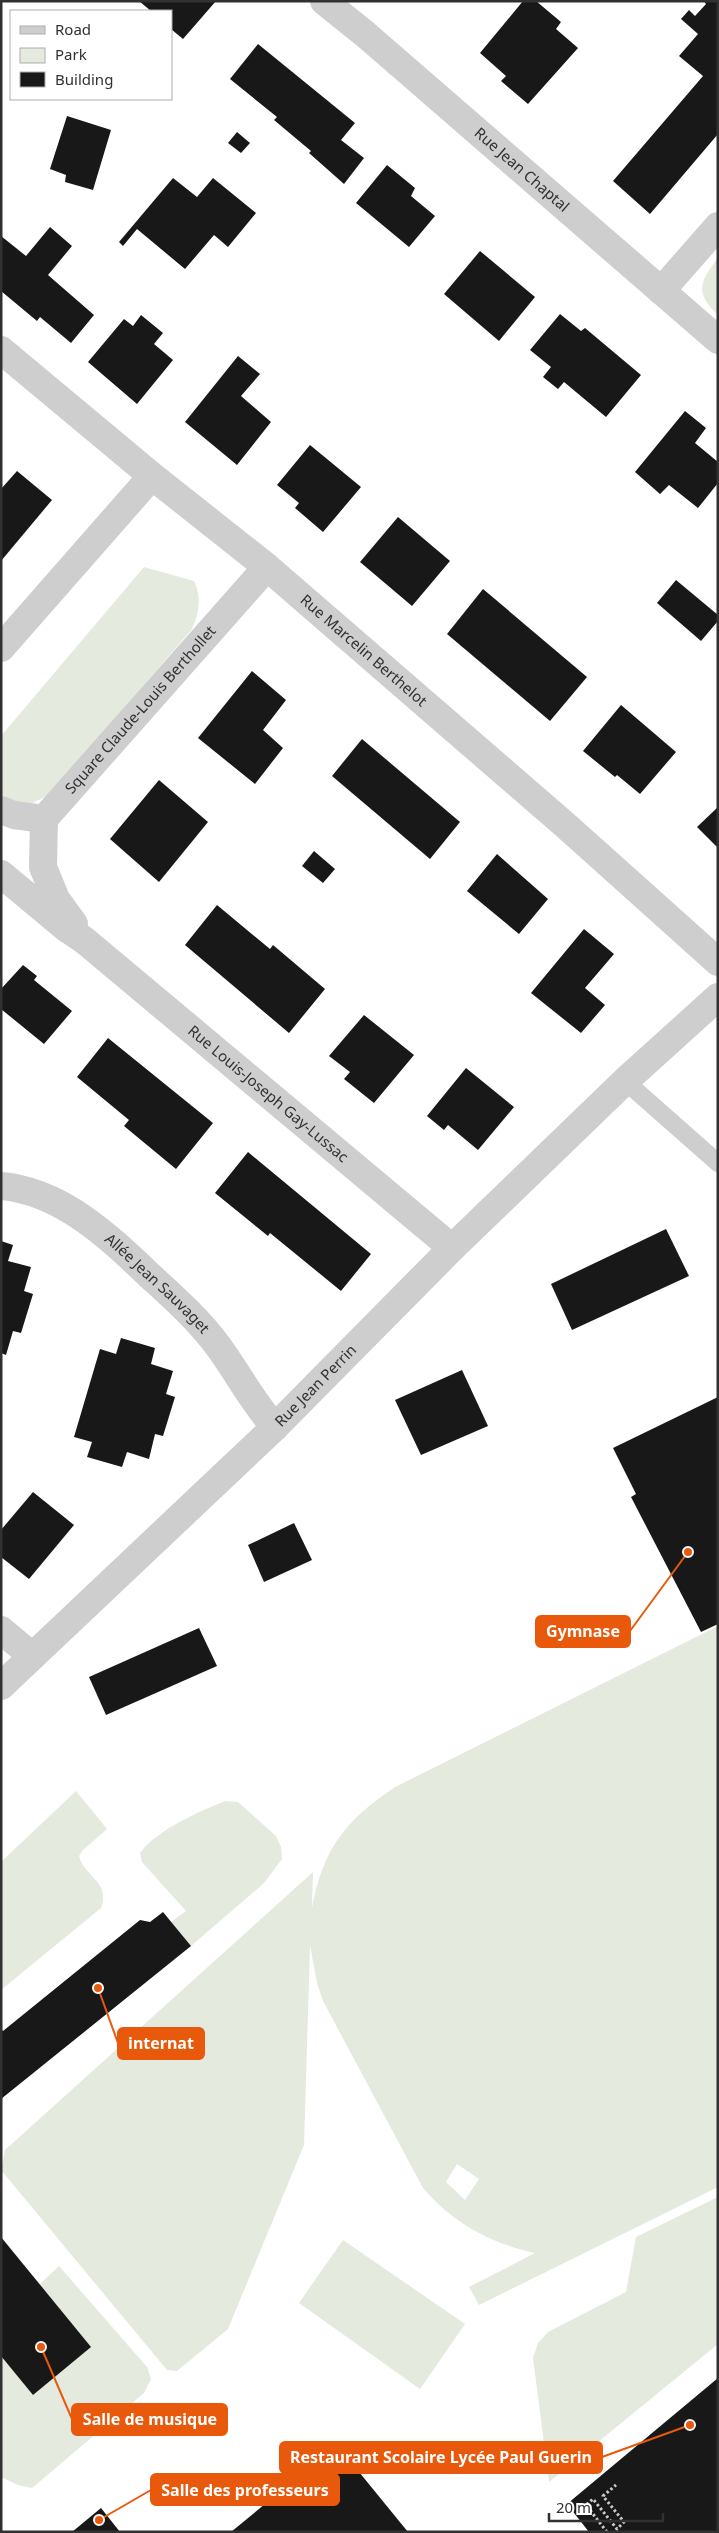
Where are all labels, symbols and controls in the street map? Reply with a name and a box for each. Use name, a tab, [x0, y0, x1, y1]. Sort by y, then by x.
legend	[10, 10, 172, 100]
text: Road	[55, 19, 91, 39]
text: Park	[55, 44, 87, 64]
text: Building	[55, 69, 113, 89]
street label: Rue Jean Chaptal	[471, 122, 574, 216]
street label: Rue Marcelin Berthelot	[297, 589, 432, 711]
street label: Square Claude-Louis Berthollet	[60, 620, 220, 797]
street label: Rue Louis-Joseph Gay-Lussac	[184, 1020, 353, 1166]
street label: Allée Jean Sauvaget	[101, 1228, 215, 1338]
street label: Rue Jean Perrin	[270, 1340, 360, 1431]
callout: Gymnase	[536, 1616, 630, 1647]
text: Gymnase	[546, 1620, 620, 1642]
callout: internat	[118, 2028, 204, 2059]
text: internat	[128, 2032, 194, 2054]
callout: Salle de musique	[72, 2404, 227, 2435]
text: Salle de musique	[83, 2408, 217, 2430]
callout: Restaurant Scolaire Lycée Paul Guerin	[280, 2442, 602, 2473]
text: Restaurant Scolaire Lycée Paul Guerin	[290, 2446, 592, 2468]
callout: Salle des professeurs	[151, 2474, 339, 2505]
text: Salle des professeurs	[161, 2479, 329, 2501]
scale bar	[549, 2490, 663, 2522]
text: 20 m	[556, 2497, 591, 2517]

